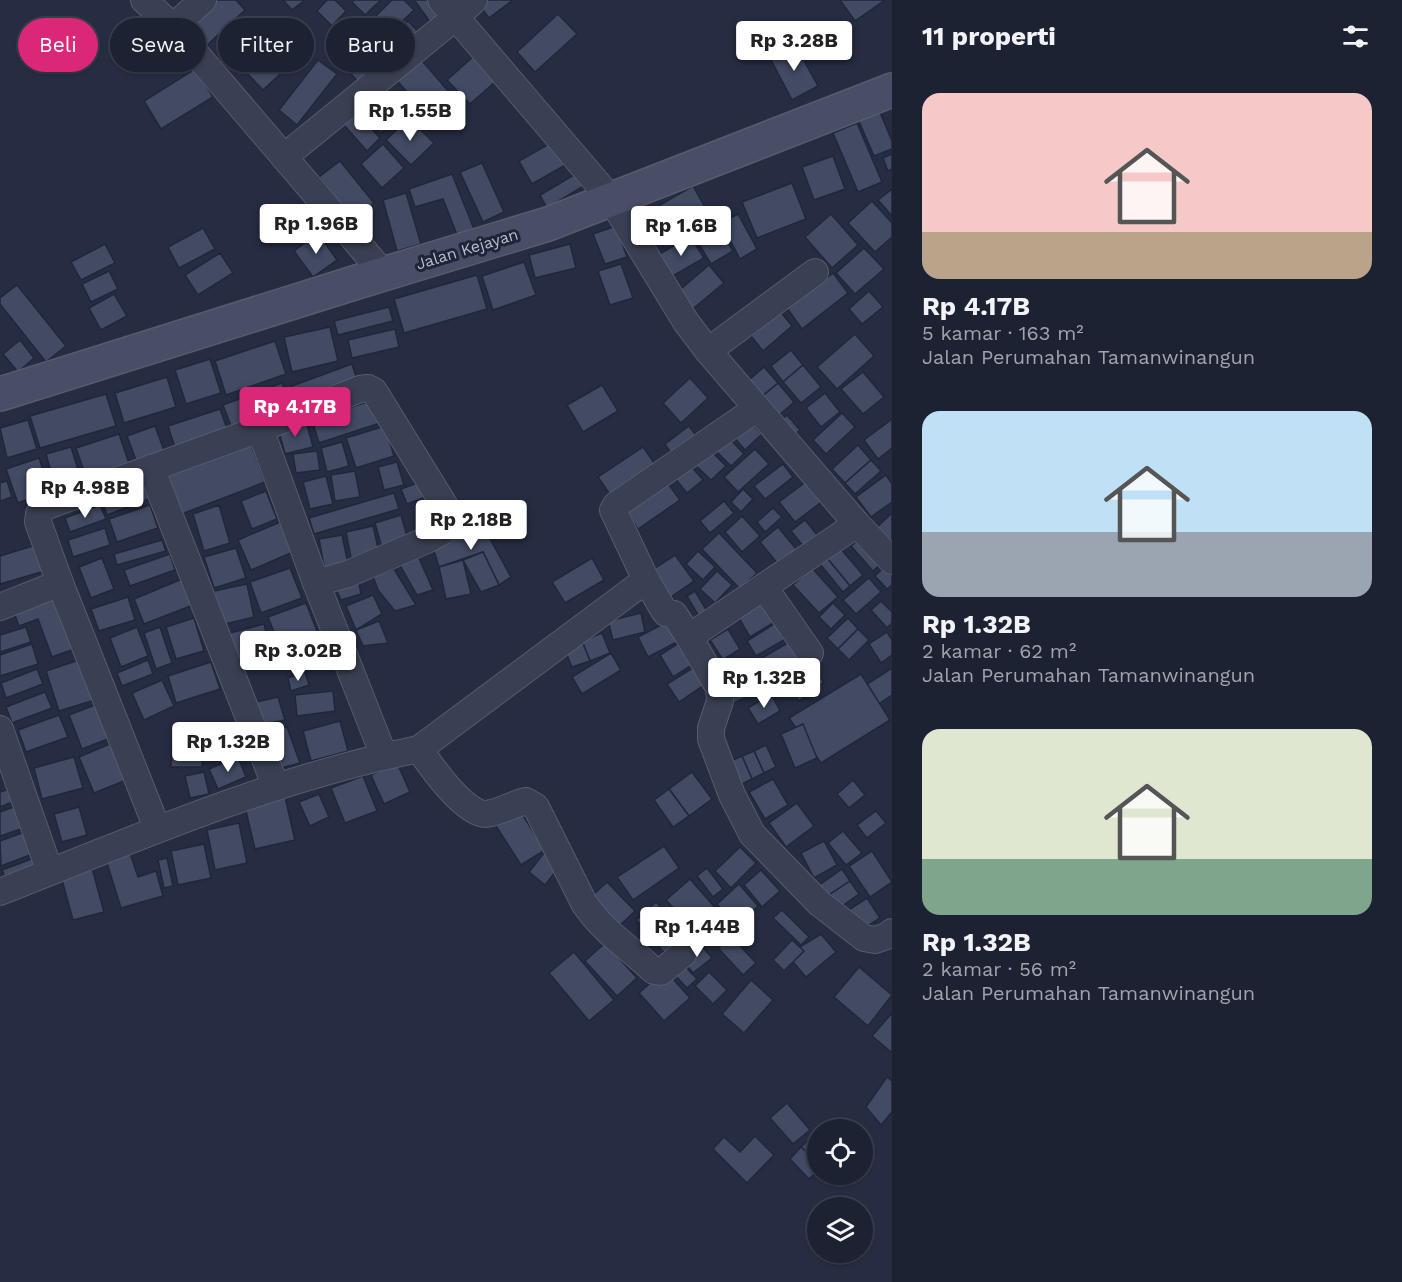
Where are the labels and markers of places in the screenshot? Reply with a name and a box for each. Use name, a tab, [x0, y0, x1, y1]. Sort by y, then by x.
pin: Rp 3.28B	[732, 21, 856, 72]
pin: Rp 1.55B	[348, 91, 472, 142]
pin: Rp 1.96B	[254, 204, 378, 255]
pin: Rp 1.6B	[626, 206, 736, 257]
pin: Rp 4.17B	[233, 387, 357, 438]
pin: Rp 4.98B	[23, 468, 147, 519]
pin: Rp 2.18B	[409, 500, 533, 551]
pin: Rp 3.02B	[236, 631, 360, 682]
pin: Rp 1.32B	[702, 658, 826, 709]
pin: Rp 1.32B	[166, 722, 290, 773]
pin: Rp 1.44B	[635, 907, 759, 958]

